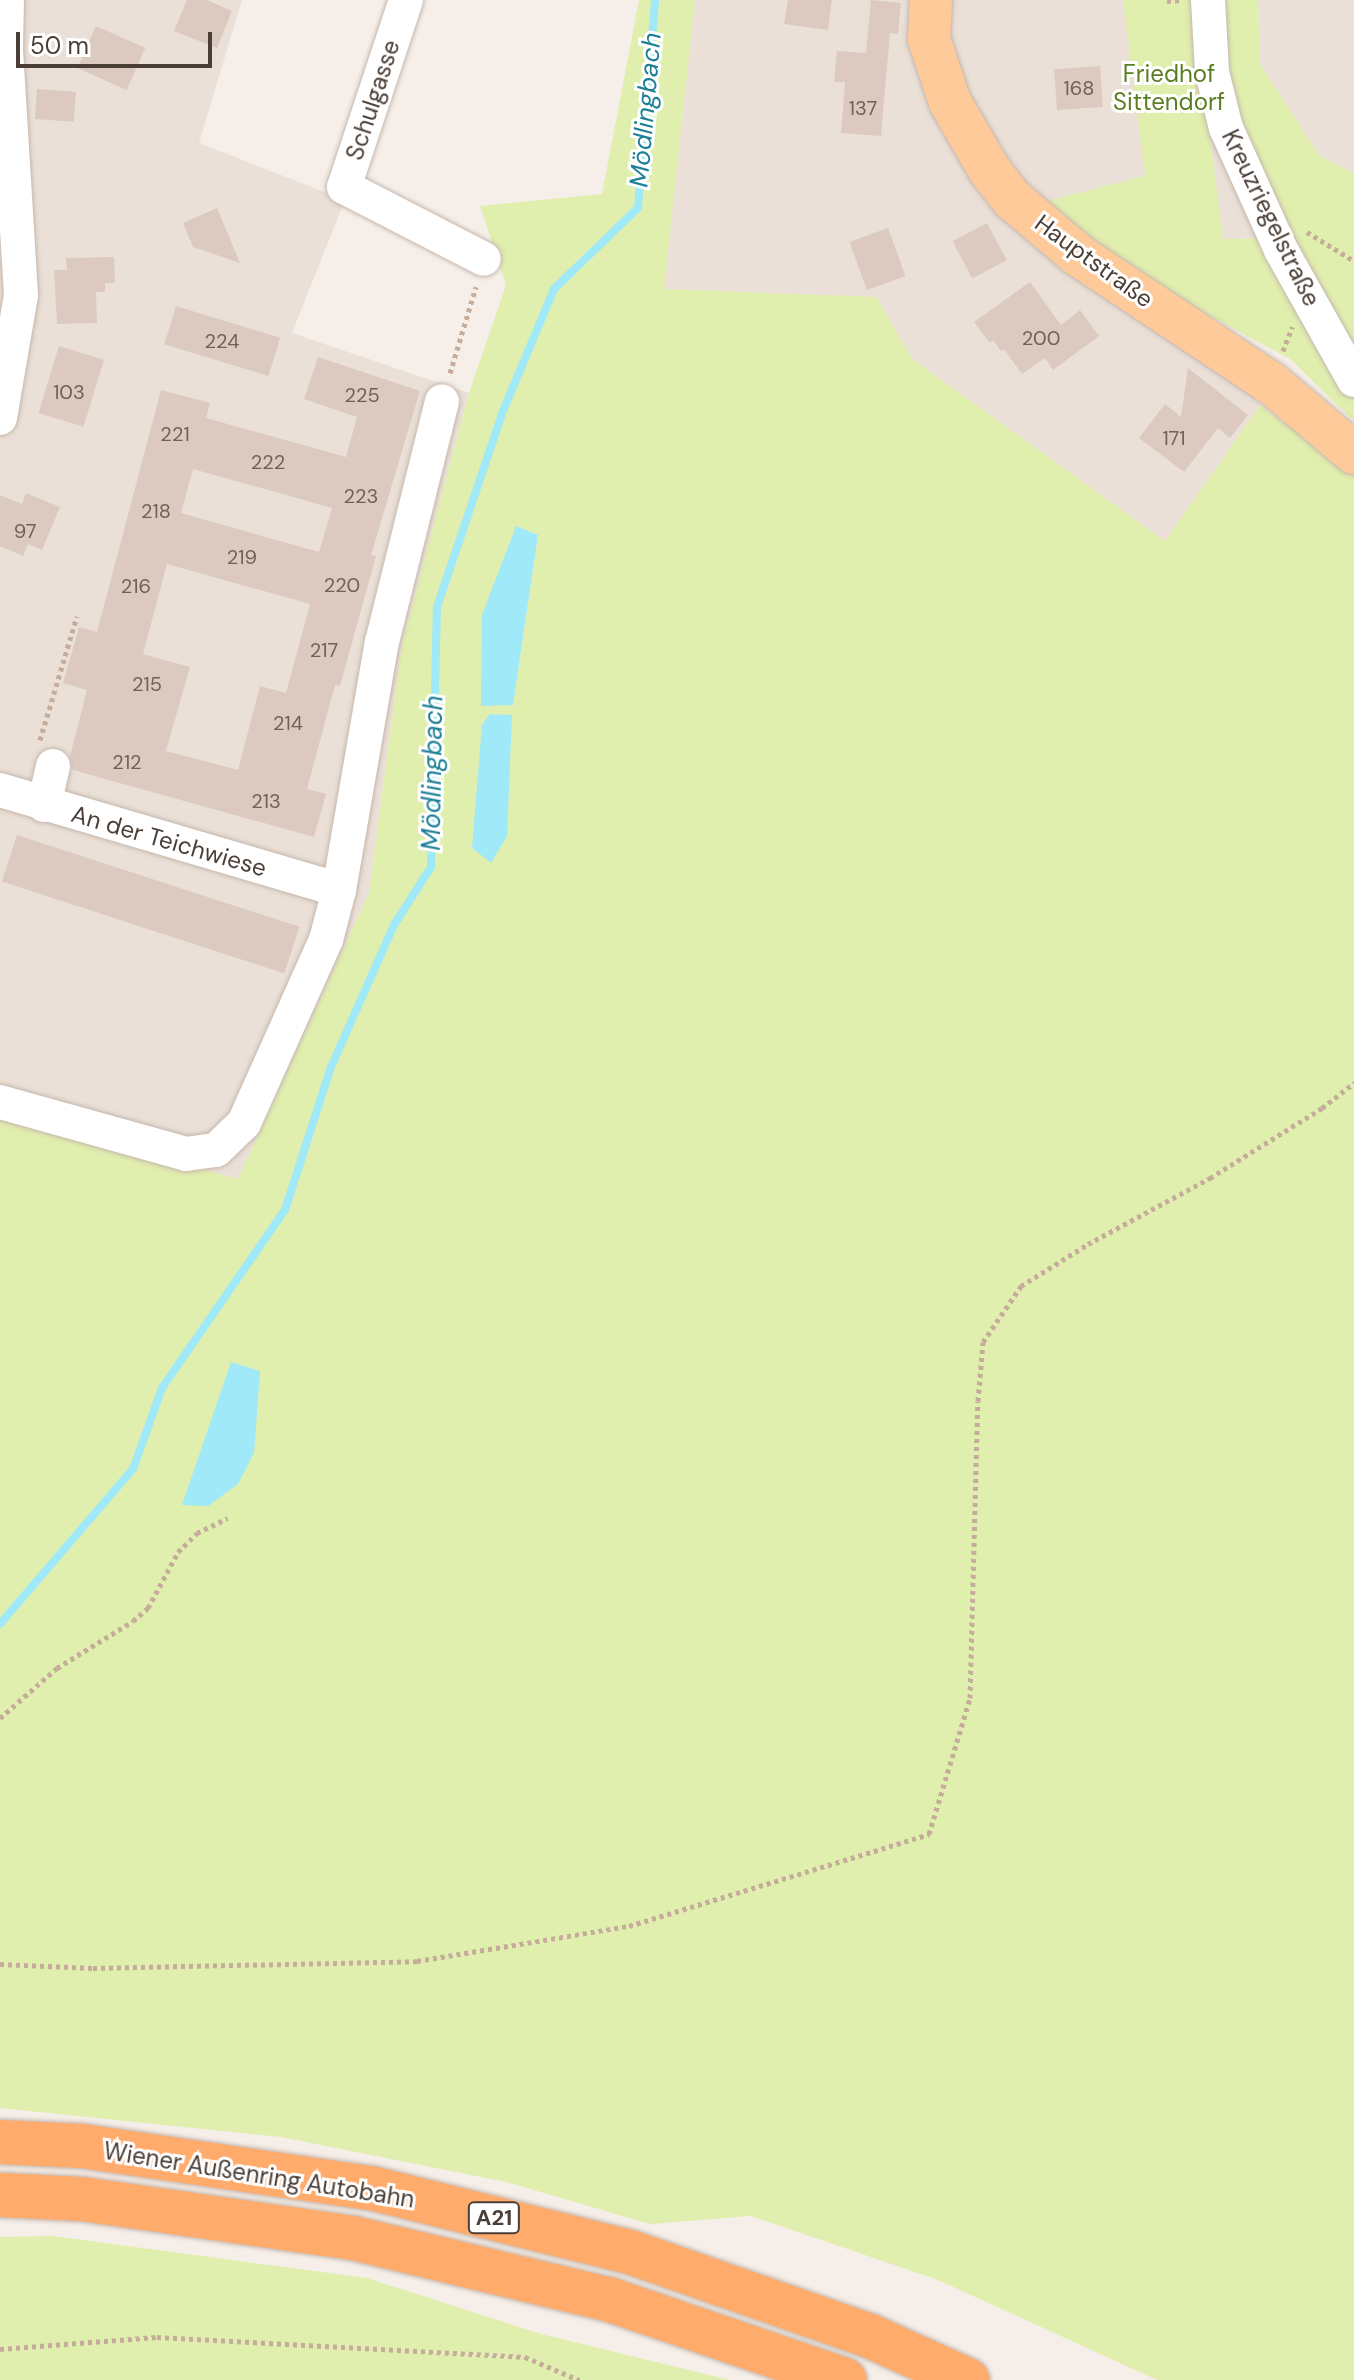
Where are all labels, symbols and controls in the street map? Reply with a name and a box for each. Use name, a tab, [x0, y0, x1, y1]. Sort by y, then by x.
scale bar	[20, 16, 216, 66]
text: 50 m	[30, 30, 89, 61]
water label: Mödlingbach	[624, 31, 668, 189]
street label: Schulgasse	[340, 36, 406, 164]
park label: Friedhof Sittendorf	[1113, 60, 1225, 116]
house number: 168	[1064, 76, 1094, 100]
house number: 137	[849, 96, 877, 120]
street label: Kreuzriegelstraße	[1216, 125, 1326, 311]
street label: Hauptstraße	[1029, 208, 1159, 314]
house number: 200	[1022, 326, 1060, 350]
house number: 224	[205, 329, 239, 353]
house number: 103	[53, 380, 85, 404]
house number: 225	[344, 383, 380, 407]
house number: 221	[160, 422, 190, 446]
house number: 171	[1162, 426, 1186, 450]
house number: 222	[251, 450, 285, 474]
house number: 223	[344, 484, 378, 508]
house number: 218	[141, 499, 171, 523]
house number: 97	[14, 519, 36, 543]
house number: 219	[227, 545, 257, 569]
house number: 220	[324, 573, 360, 597]
house number: 216	[121, 574, 151, 598]
house number: 217	[310, 638, 338, 662]
house number: 215	[132, 672, 162, 696]
water label: Mödlingbach	[416, 695, 450, 851]
house number: 214	[273, 711, 303, 735]
house number: 212	[112, 750, 142, 774]
house number: 213	[251, 789, 281, 813]
street label: An der Teichwiese	[68, 799, 270, 883]
street label: Wiener Außenring Autobahn	[102, 2136, 416, 2214]
road number: A21	[466, 2200, 522, 2236]

